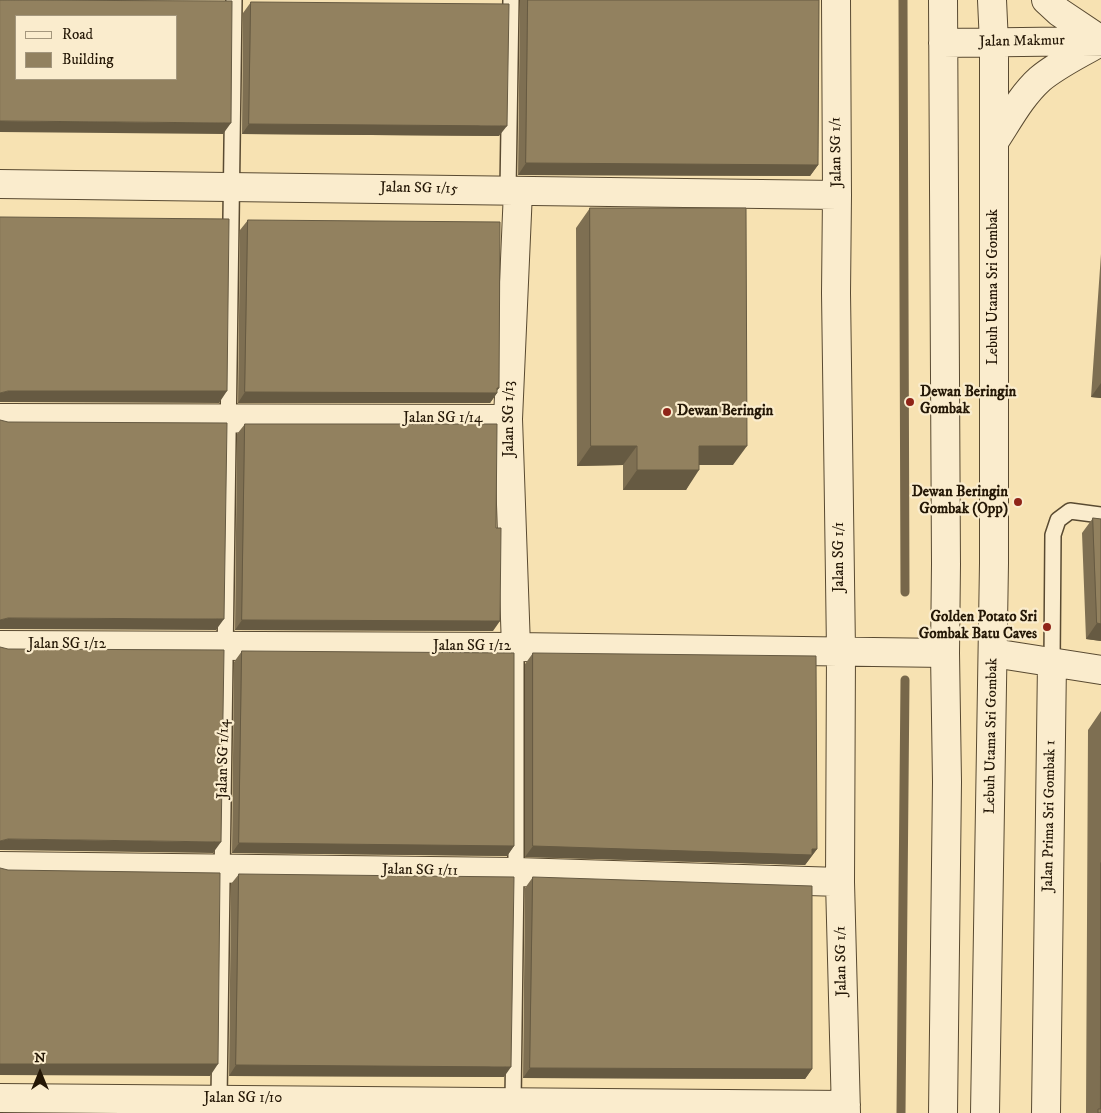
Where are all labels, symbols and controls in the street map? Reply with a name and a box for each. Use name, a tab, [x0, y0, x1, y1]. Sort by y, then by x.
legend	[15, 15, 178, 80]
text: Road	[62, 25, 93, 44]
street label: Jalan Makmur	[979, 32, 1065, 52]
text: Building	[62, 50, 114, 69]
street label: Jalan SG 1/1	[827, 117, 847, 187]
street label: Jalan SG 1/15	[380, 179, 458, 199]
street label: Lebuh Utama Sri Gombak	[985, 209, 1003, 365]
street label: Jalan SG 1/13	[501, 381, 519, 457]
place label: Dewan Beringin Gombak	[920, 384, 1016, 419]
marker: Dewan Beringin Gombak	[904, 396, 916, 408]
place label: Dewan Beringin	[677, 403, 773, 421]
marker: Dewan Beringin	[661, 406, 673, 418]
street label: Jalan SG 1/14	[403, 410, 483, 428]
place label: Dewan Beringin Gombak (Opp)	[912, 484, 1008, 519]
marker: Dewan Beringin Gombak (Opp)	[1012, 496, 1024, 508]
street label: Jalan SG 1/1	[831, 522, 849, 592]
place label: Golden Potato Sri Gombak Batu Caves	[919, 609, 1037, 644]
marker: Golden Potato Sri Gombak Batu Caves	[1041, 621, 1053, 633]
street label: Jalan SG 1/12	[28, 636, 106, 654]
street label: Jalan SG 1/12	[433, 638, 511, 656]
street label: Lebuh Utama Sri Gombak	[982, 658, 1002, 814]
street label: Jalan SG 1/14	[214, 719, 234, 799]
street label: Jalan Prima Sri Gombak 1	[1040, 740, 1060, 892]
street label: Jalan SG 1/11	[382, 861, 458, 881]
street label: Jalan SG 1/1	[832, 926, 852, 996]
north arrow	[15, 1048, 65, 1098]
text: N	[34, 1049, 46, 1067]
street label: Jalan SG 1/10	[204, 1090, 282, 1108]

